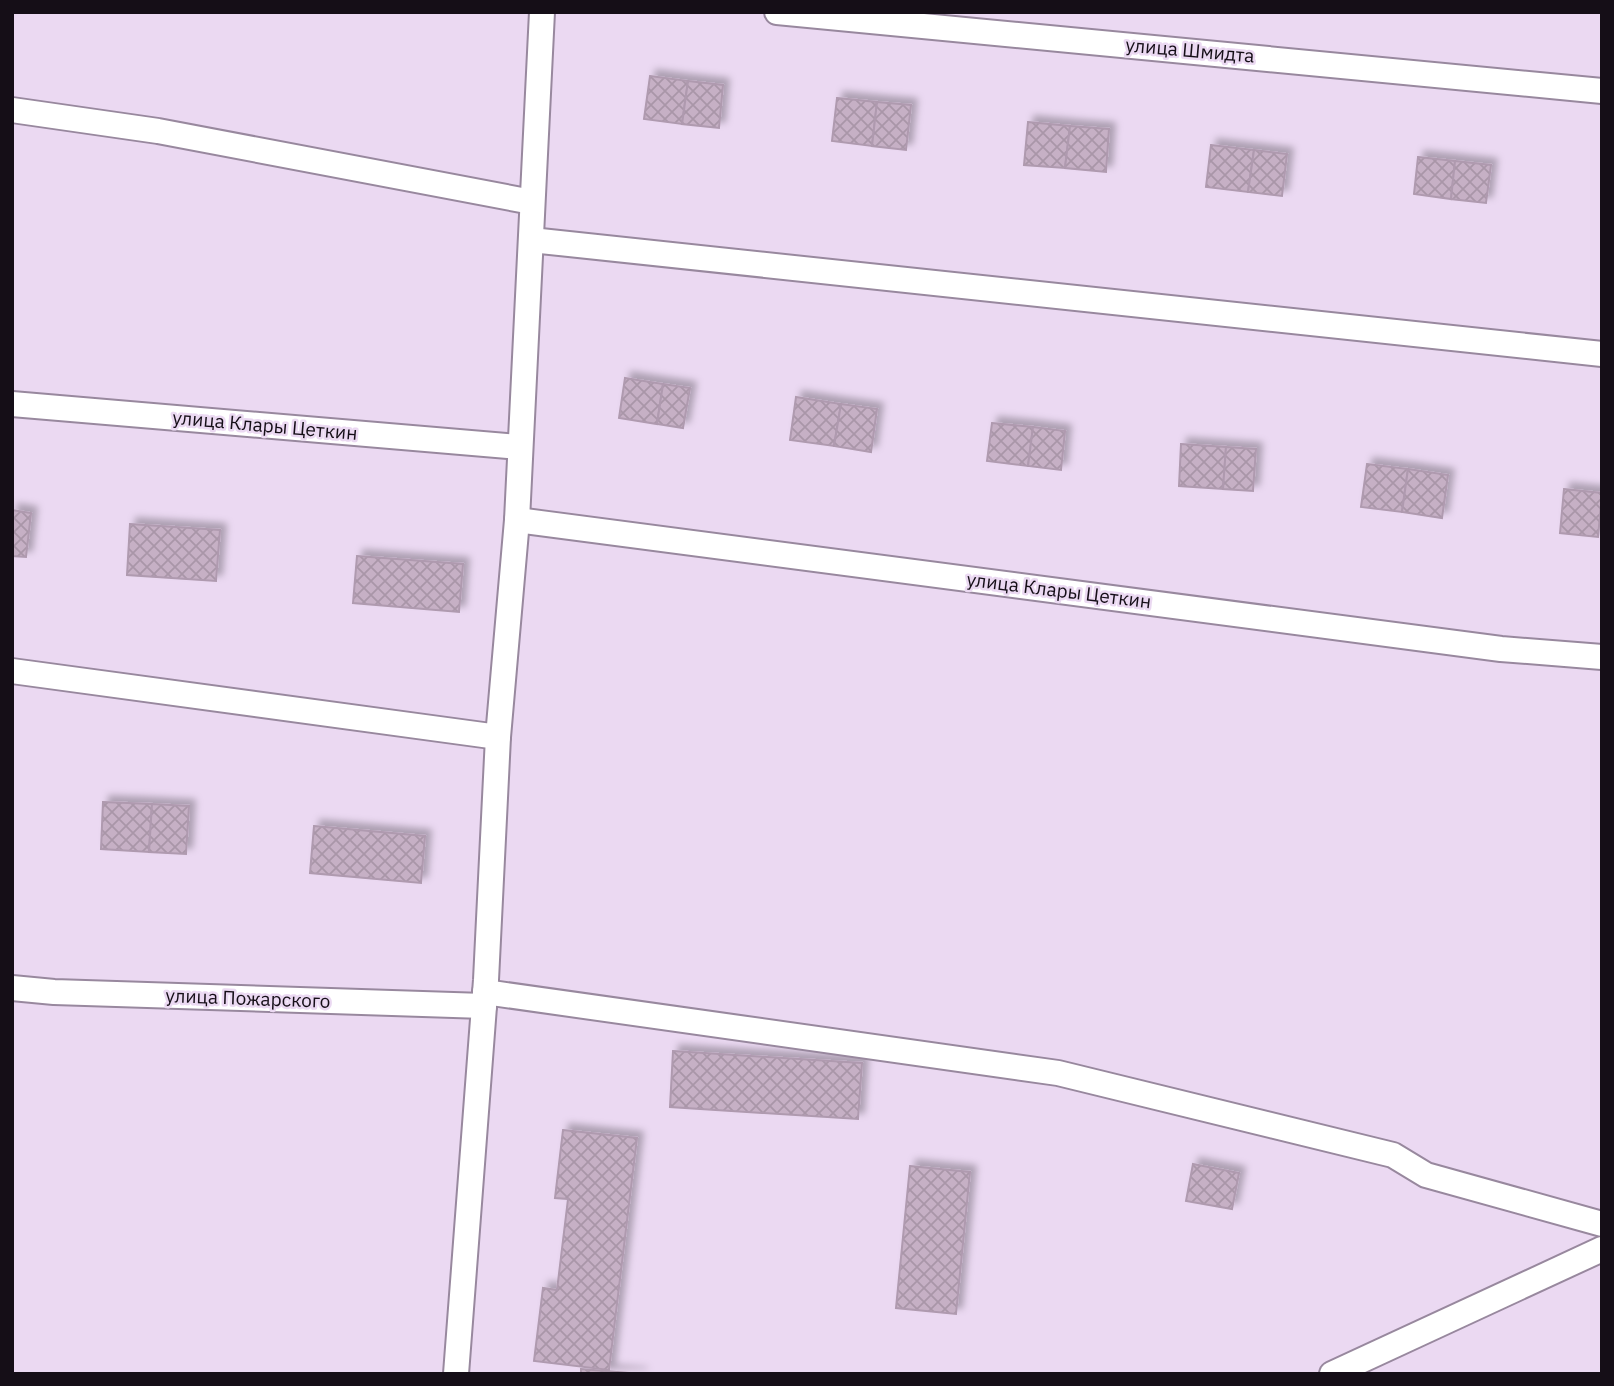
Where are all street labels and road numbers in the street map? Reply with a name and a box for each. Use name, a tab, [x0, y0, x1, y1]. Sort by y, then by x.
street label: улица Шмидта	[1125, 32, 1255, 68]
street label: улица Клары Цеткин	[171, 405, 359, 445]
street label: улица Клары Цеткин	[965, 567, 1153, 613]
street label: улица Пожарского	[165, 983, 331, 1013]

